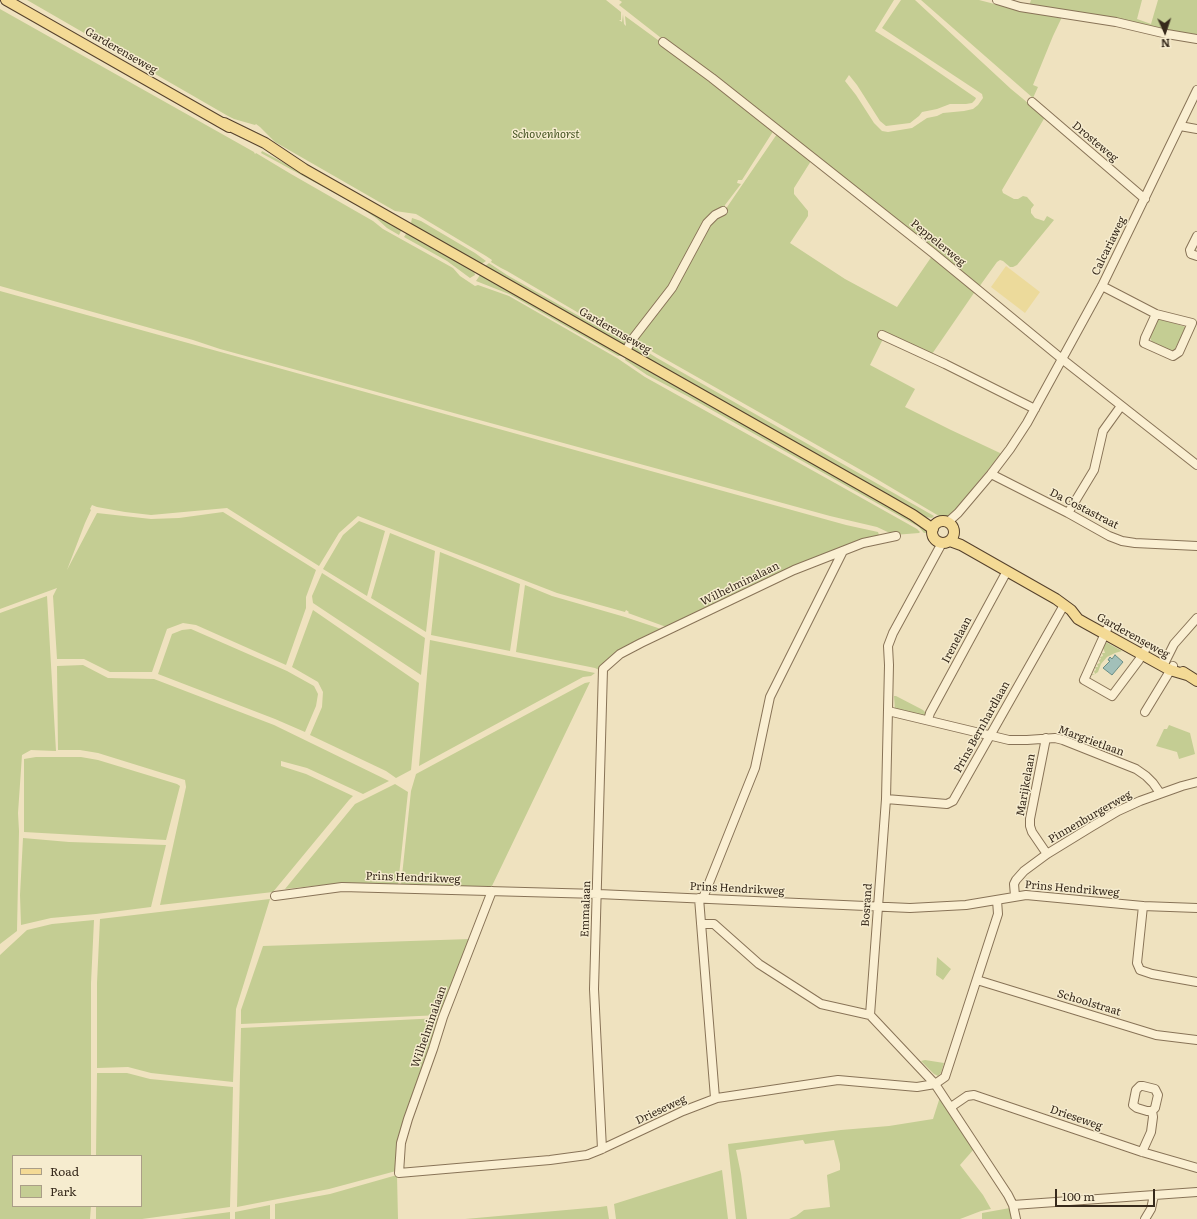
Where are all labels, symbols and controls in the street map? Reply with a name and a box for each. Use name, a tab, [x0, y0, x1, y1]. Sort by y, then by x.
north arrow	[1145, 12, 1185, 52]
street label: Garderenseweg	[83, 25, 159, 77]
text: N	[1161, 36, 1171, 52]
street label: Drosteweg	[1069, 119, 1121, 165]
park label: Schovenhorst	[512, 128, 580, 142]
street label: Calcariaweg	[1089, 214, 1129, 278]
street label: Peppelerweg	[908, 217, 968, 269]
street label: Garderenseweg	[577, 305, 653, 357]
street label: Da Costastraat	[1047, 486, 1121, 532]
street label: Wilhelminalaan	[699, 559, 781, 609]
street label: Garderenseweg	[1094, 611, 1172, 661]
street label: Irenelaan	[939, 615, 975, 665]
street label: Prins Bernhardlaan	[951, 679, 1013, 775]
street label: Margrietlaan	[1056, 723, 1126, 759]
street label: Marijkelaan	[1014, 753, 1038, 817]
street label: Pinnenburgerweg	[1046, 788, 1134, 846]
street label: Prins Hendrikweg	[365, 870, 461, 886]
street label: Prins Hendrikweg	[1024, 878, 1120, 900]
street label: Emmalaan	[578, 880, 594, 938]
street label: Prins Hendrikweg	[689, 880, 785, 898]
street label: Bosrand	[859, 883, 875, 927]
street label: Wilhelminalaan	[409, 984, 449, 1070]
street label: Schoolstraat	[1056, 987, 1122, 1019]
street label: Drieseweg	[633, 1092, 689, 1128]
street label: Drieseweg	[1048, 1103, 1104, 1133]
legend	[12, 1155, 142, 1207]
text: Road	[50, 1162, 79, 1180]
scale bar	[1057, 1181, 1157, 1207]
text: Park	[50, 1182, 76, 1200]
text: 100 m	[1062, 1187, 1095, 1205]

